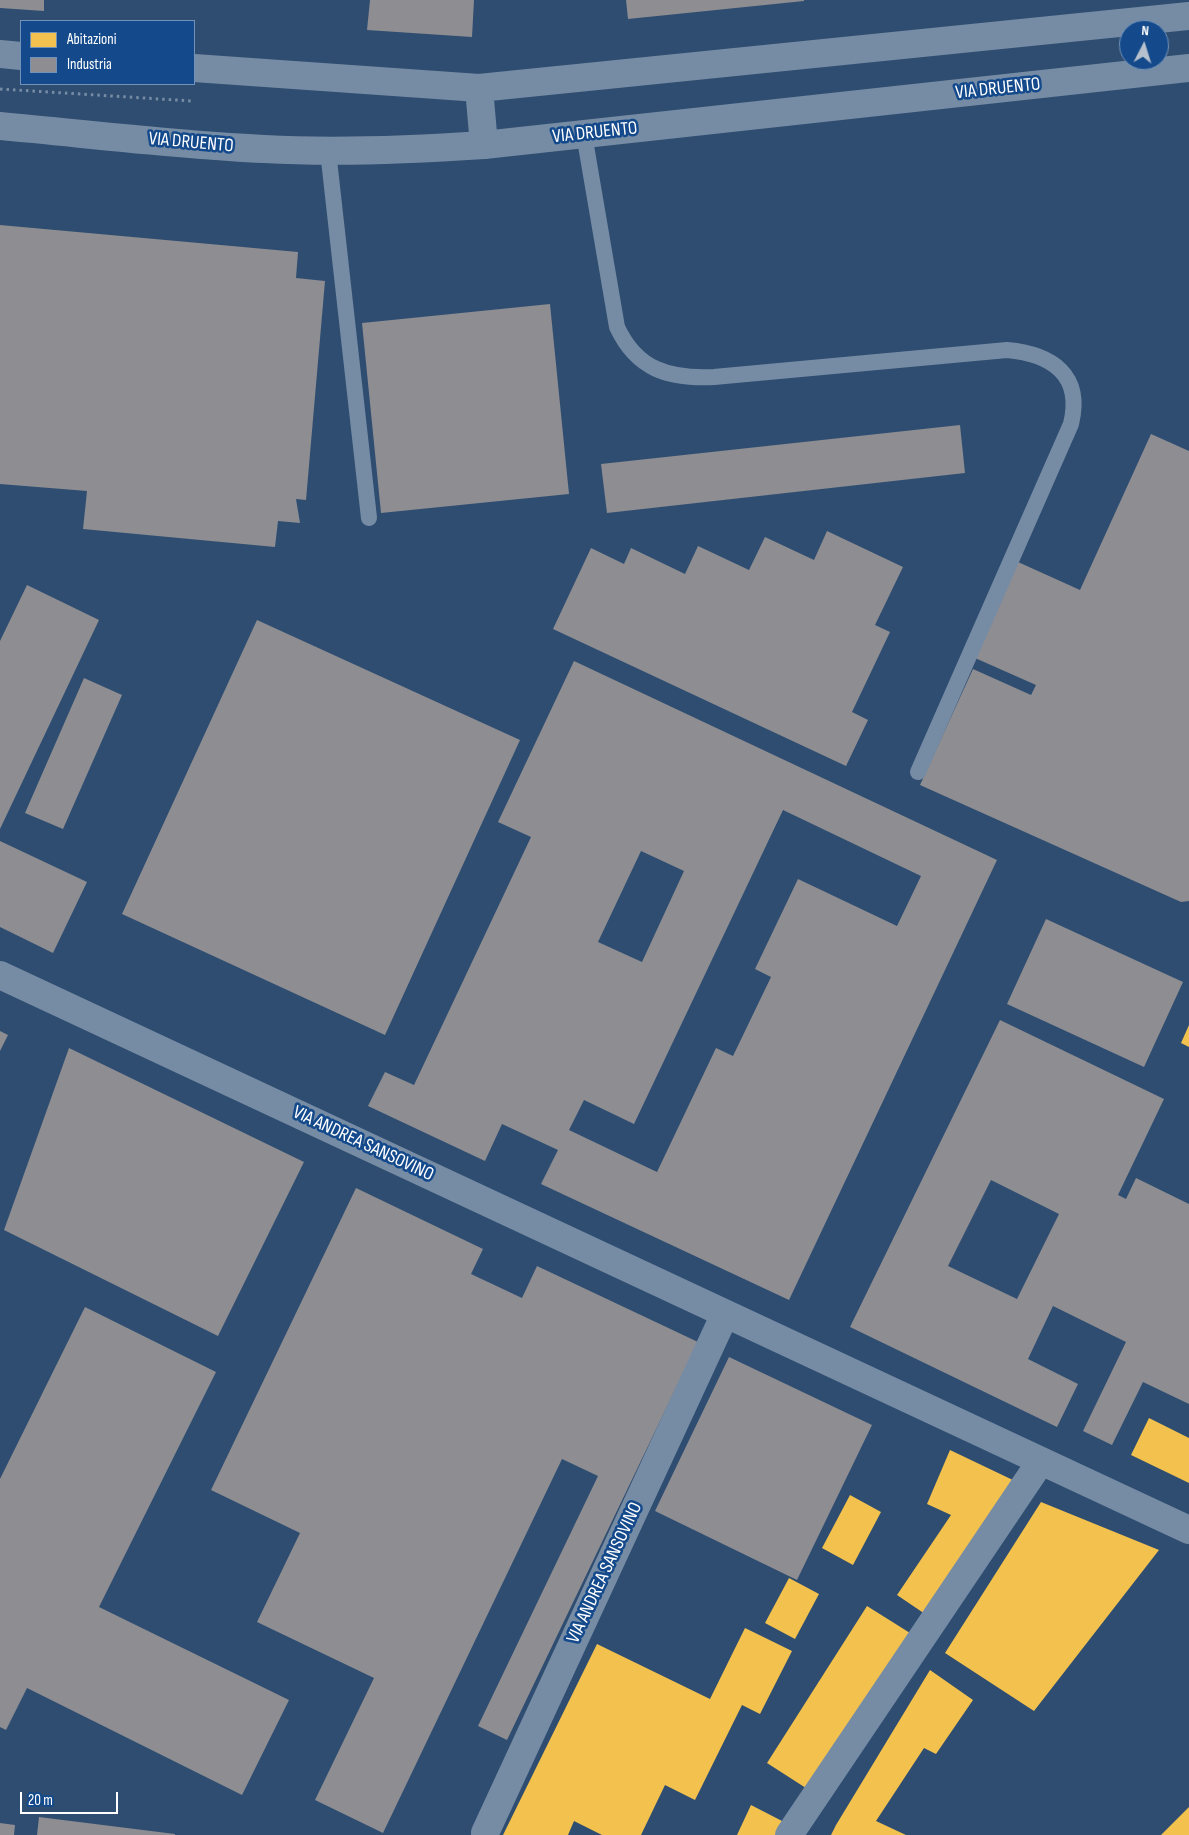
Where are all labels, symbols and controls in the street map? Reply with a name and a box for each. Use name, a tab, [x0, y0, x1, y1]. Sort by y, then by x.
legend	[20, 20, 195, 85]
north arrow	[1119, 20, 1169, 70]
text: N	[1141, 22, 1150, 39]
text: Abitazioni	[67, 30, 117, 49]
text: Industria	[67, 55, 112, 74]
street label: VIA DRUENTO	[954, 73, 1042, 105]
street label: VIA DRUENTO	[551, 117, 639, 149]
street label: VIA DRUENTO	[148, 128, 234, 158]
street label: VIA ANDREA SANSOVINO	[289, 1101, 437, 1187]
street label: VIA ANDREA SANSOVINO	[562, 1499, 648, 1647]
scale bar	[22, 1782, 120, 1814]
text: 20 m	[28, 1791, 53, 1810]

